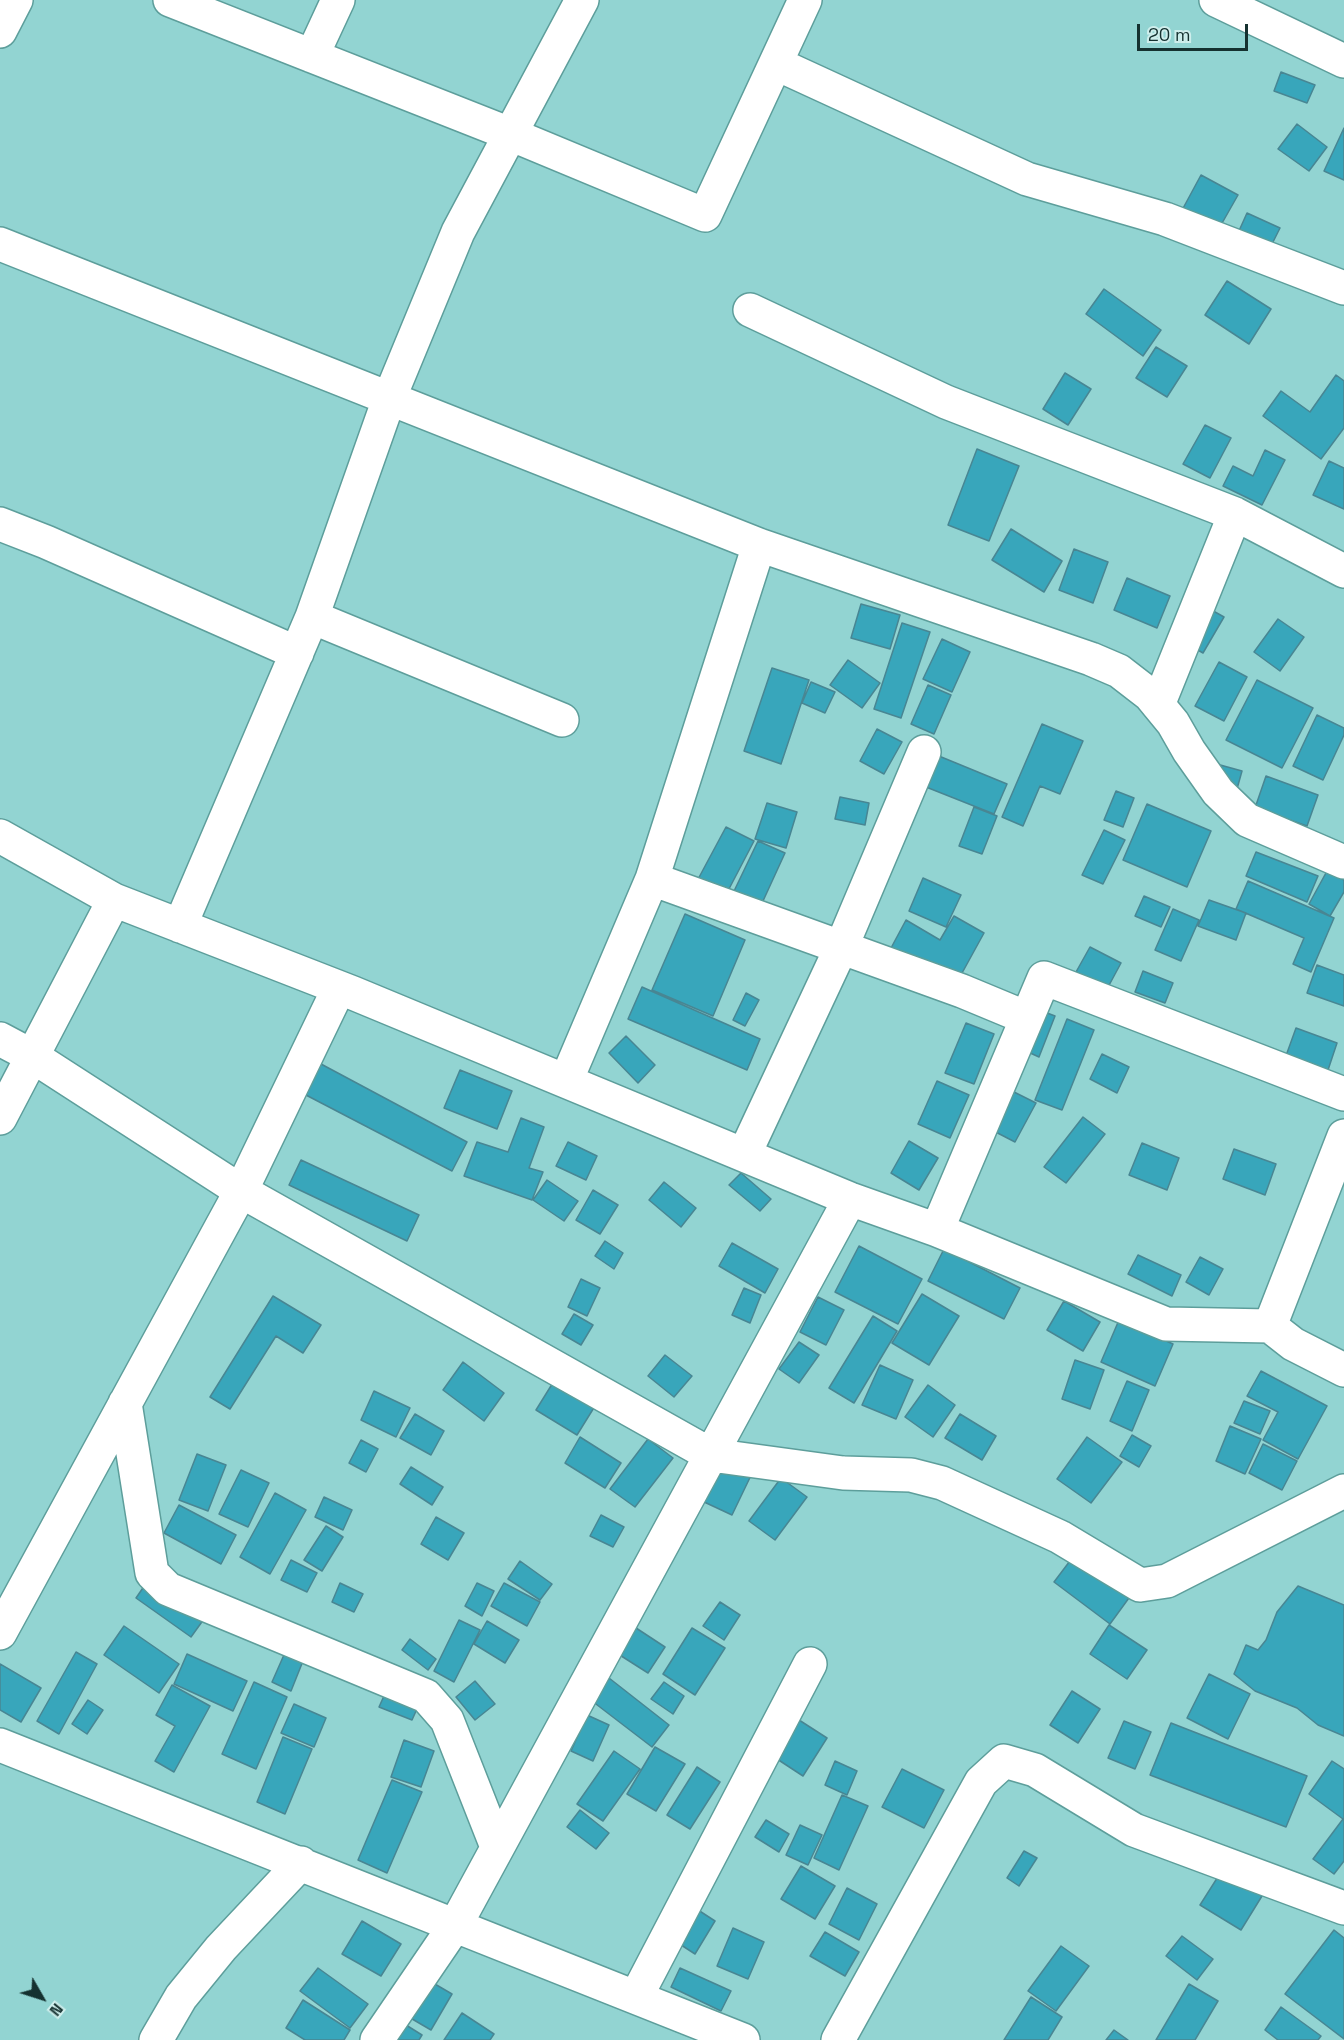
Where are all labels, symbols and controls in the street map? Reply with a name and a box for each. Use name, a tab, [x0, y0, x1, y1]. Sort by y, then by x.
scale bar	[1140, 12, 1251, 50]
text: 20 m	[1148, 23, 1191, 46]
north arrow	[12, 1968, 72, 2028]
text: N	[45, 1999, 68, 2020]

